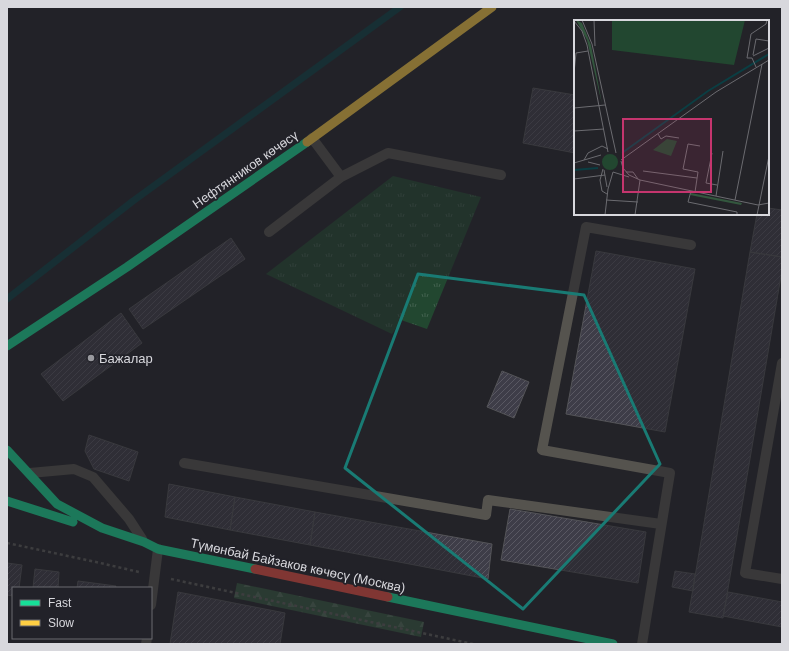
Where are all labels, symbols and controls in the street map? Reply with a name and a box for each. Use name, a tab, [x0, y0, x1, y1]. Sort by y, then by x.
inset map	[574, 20, 769, 215]
street label: Нефтянников көчөсү	[190, 127, 301, 211]
place label: Бажалар	[99, 351, 153, 366]
marker: Бажалар	[86, 353, 96, 363]
street label: Түмөнбай Байзаков көчөсү (Москва)	[189, 535, 407, 596]
legend	[12, 587, 152, 639]
text: Fast	[48, 596, 72, 610]
text: Slow	[48, 616, 74, 630]

